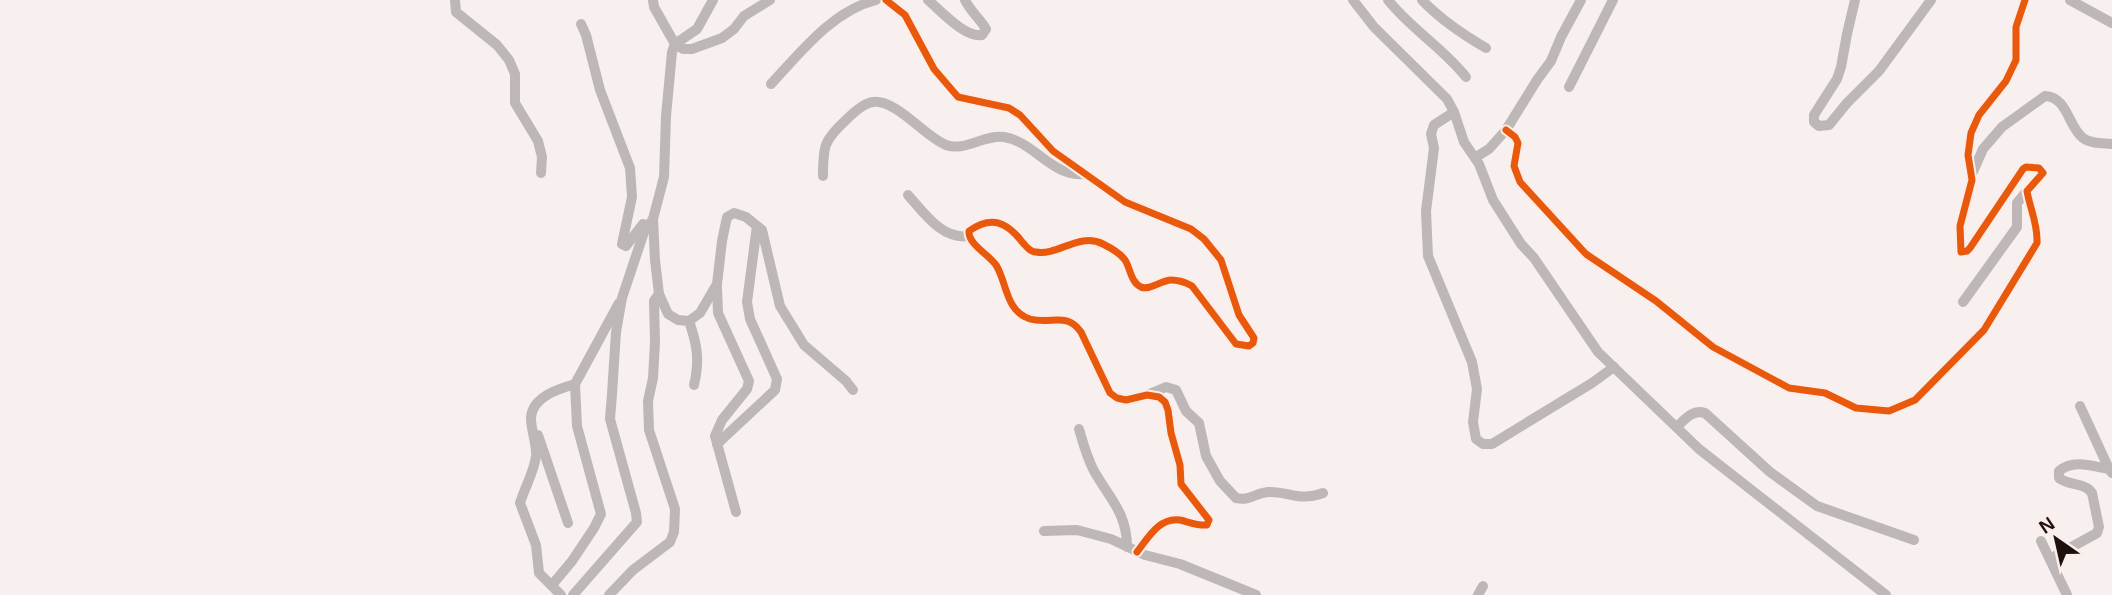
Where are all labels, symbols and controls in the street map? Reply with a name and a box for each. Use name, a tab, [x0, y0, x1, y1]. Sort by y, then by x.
north arrow	[2021, 504, 2091, 574]
text: N	[2035, 513, 2058, 538]

